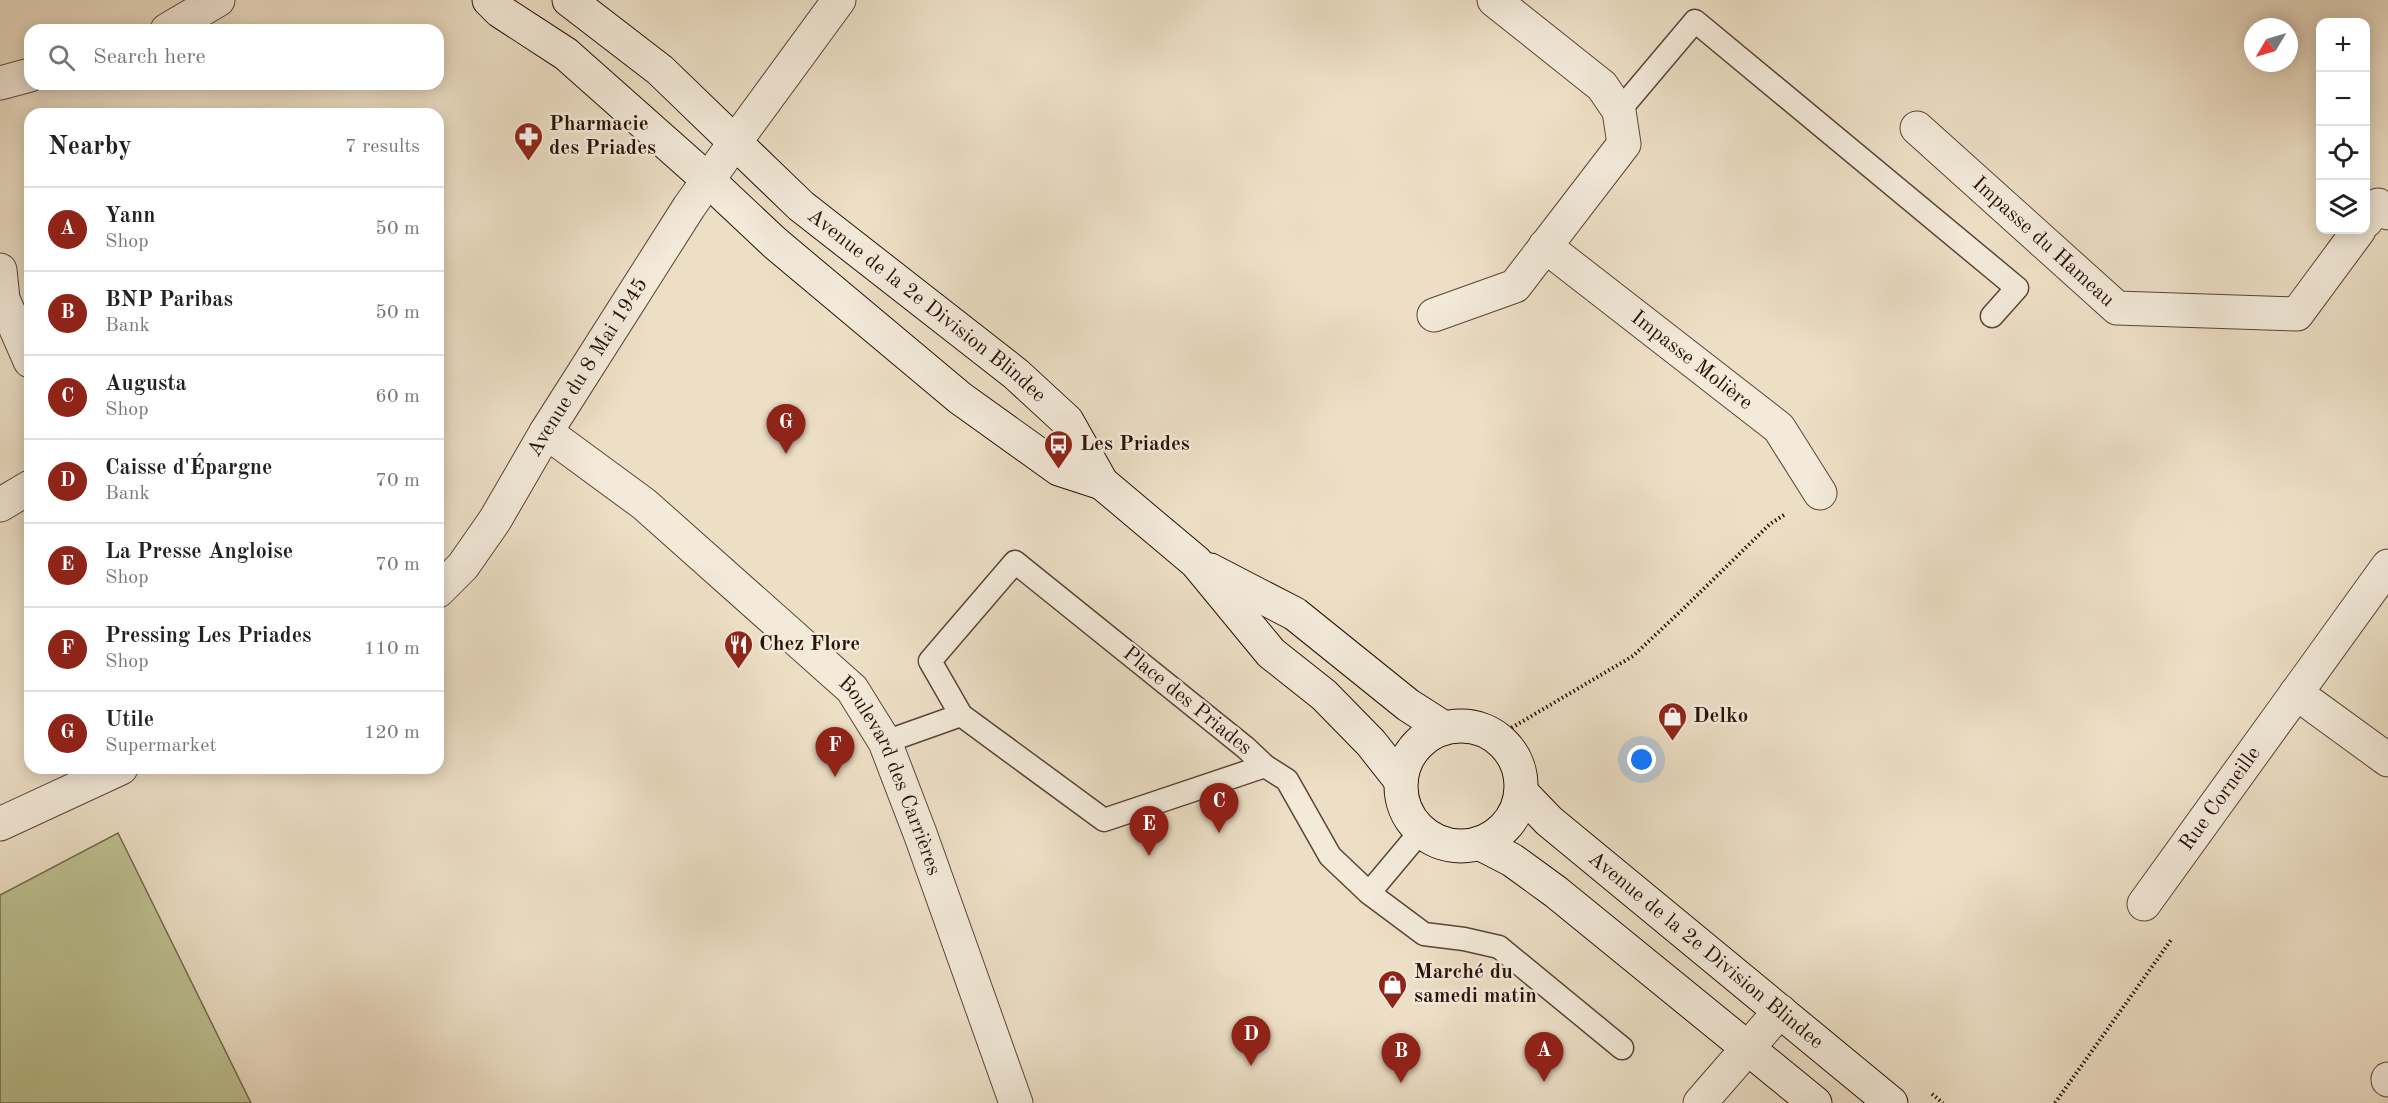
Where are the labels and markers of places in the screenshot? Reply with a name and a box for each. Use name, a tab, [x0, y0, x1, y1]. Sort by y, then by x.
place label: Pharmacie des Priades	[549, 114, 656, 159]
pharmacy icon: Pharmacie des Priades	[512, 120, 544, 162]
pin: G	[766, 404, 806, 454]
bus stop icon: Les Priades	[1043, 428, 1075, 470]
place label: Les Priades	[1080, 434, 1190, 455]
restaurant icon: Chez Flore	[722, 628, 754, 670]
place label: Chez Flore	[759, 634, 860, 655]
shop icon: Delko	[1656, 700, 1688, 742]
place label: Delko	[1693, 706, 1748, 727]
pin: F	[816, 728, 854, 777]
pin: C	[1200, 784, 1238, 833]
pin: E	[1130, 806, 1168, 856]
place label: Marché du samedi matin	[1414, 962, 1537, 1007]
shop icon: Marché du samedi matin	[1377, 968, 1409, 1010]
pin: D	[1232, 1016, 1270, 1066]
pin: A	[1524, 1032, 1564, 1082]
pin: B	[1382, 1034, 1420, 1083]

